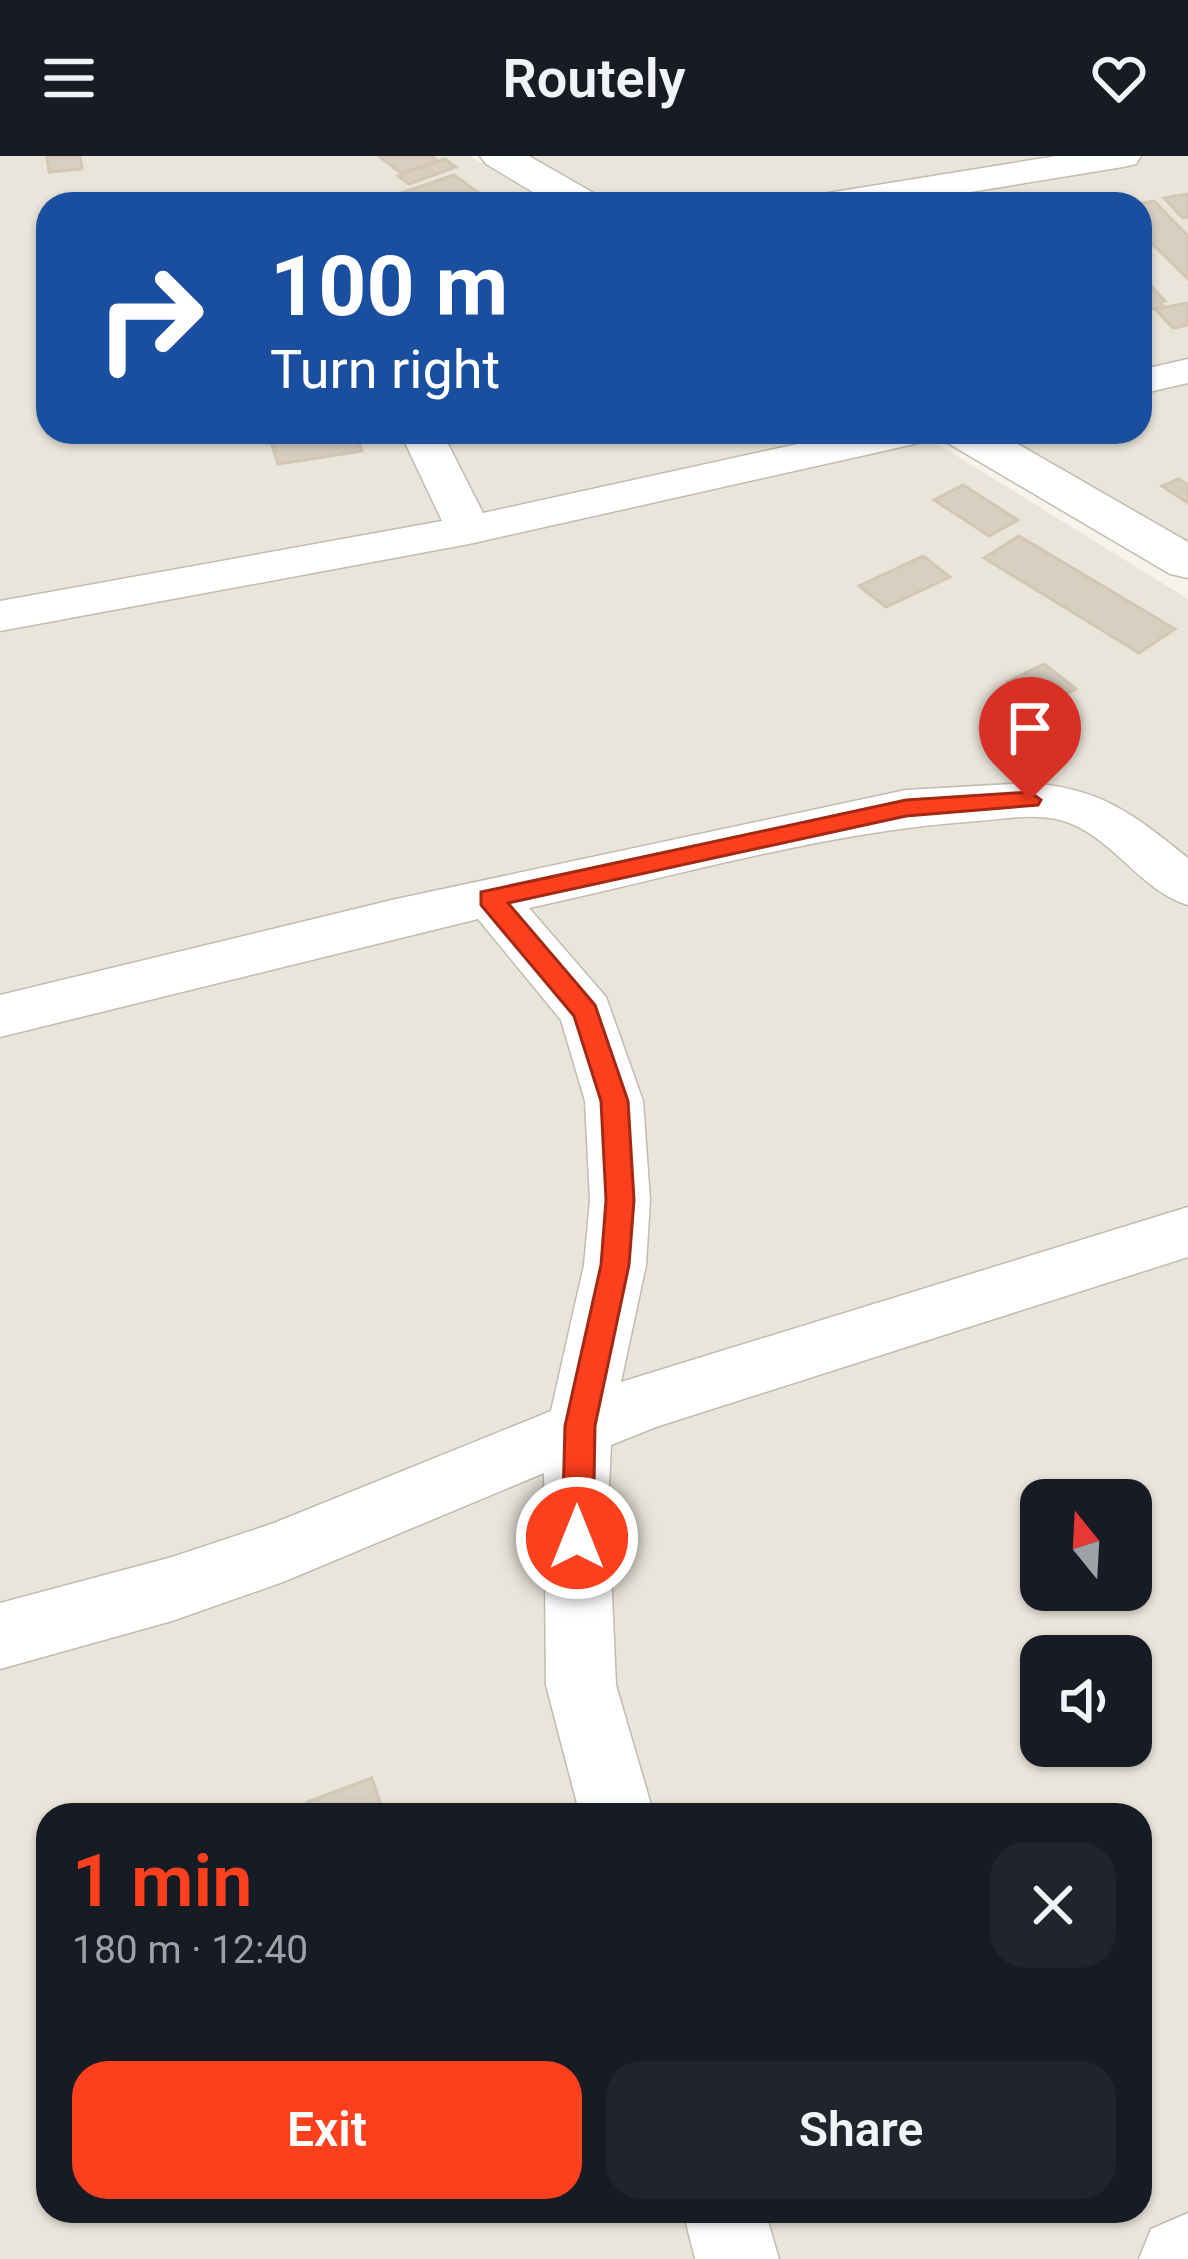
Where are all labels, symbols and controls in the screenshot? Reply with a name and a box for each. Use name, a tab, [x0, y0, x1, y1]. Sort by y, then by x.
icon: menu	[36, 45, 102, 111]
icon: heart	[1086, 45, 1152, 111]
text: Routely	[502, 47, 686, 110]
text: 100 m	[270, 237, 508, 336]
icon: right	[72, 240, 228, 396]
text: Turn right	[270, 338, 500, 401]
pin	[979, 677, 1081, 800]
icon: arrive	[997, 695, 1063, 761]
position arrow	[514, 1475, 640, 1601]
north arrow	[1020, 1479, 1152, 1611]
map controls	[1020, 1479, 1152, 1767]
button: sound	[1020, 1635, 1152, 1767]
text: 1 min	[72, 1839, 253, 1924]
button: close	[990, 1842, 1116, 1968]
text: 180 m · 12:40	[72, 1927, 308, 1973]
button: Exit	[72, 2061, 582, 2199]
button: Share	[606, 2061, 1116, 2199]

